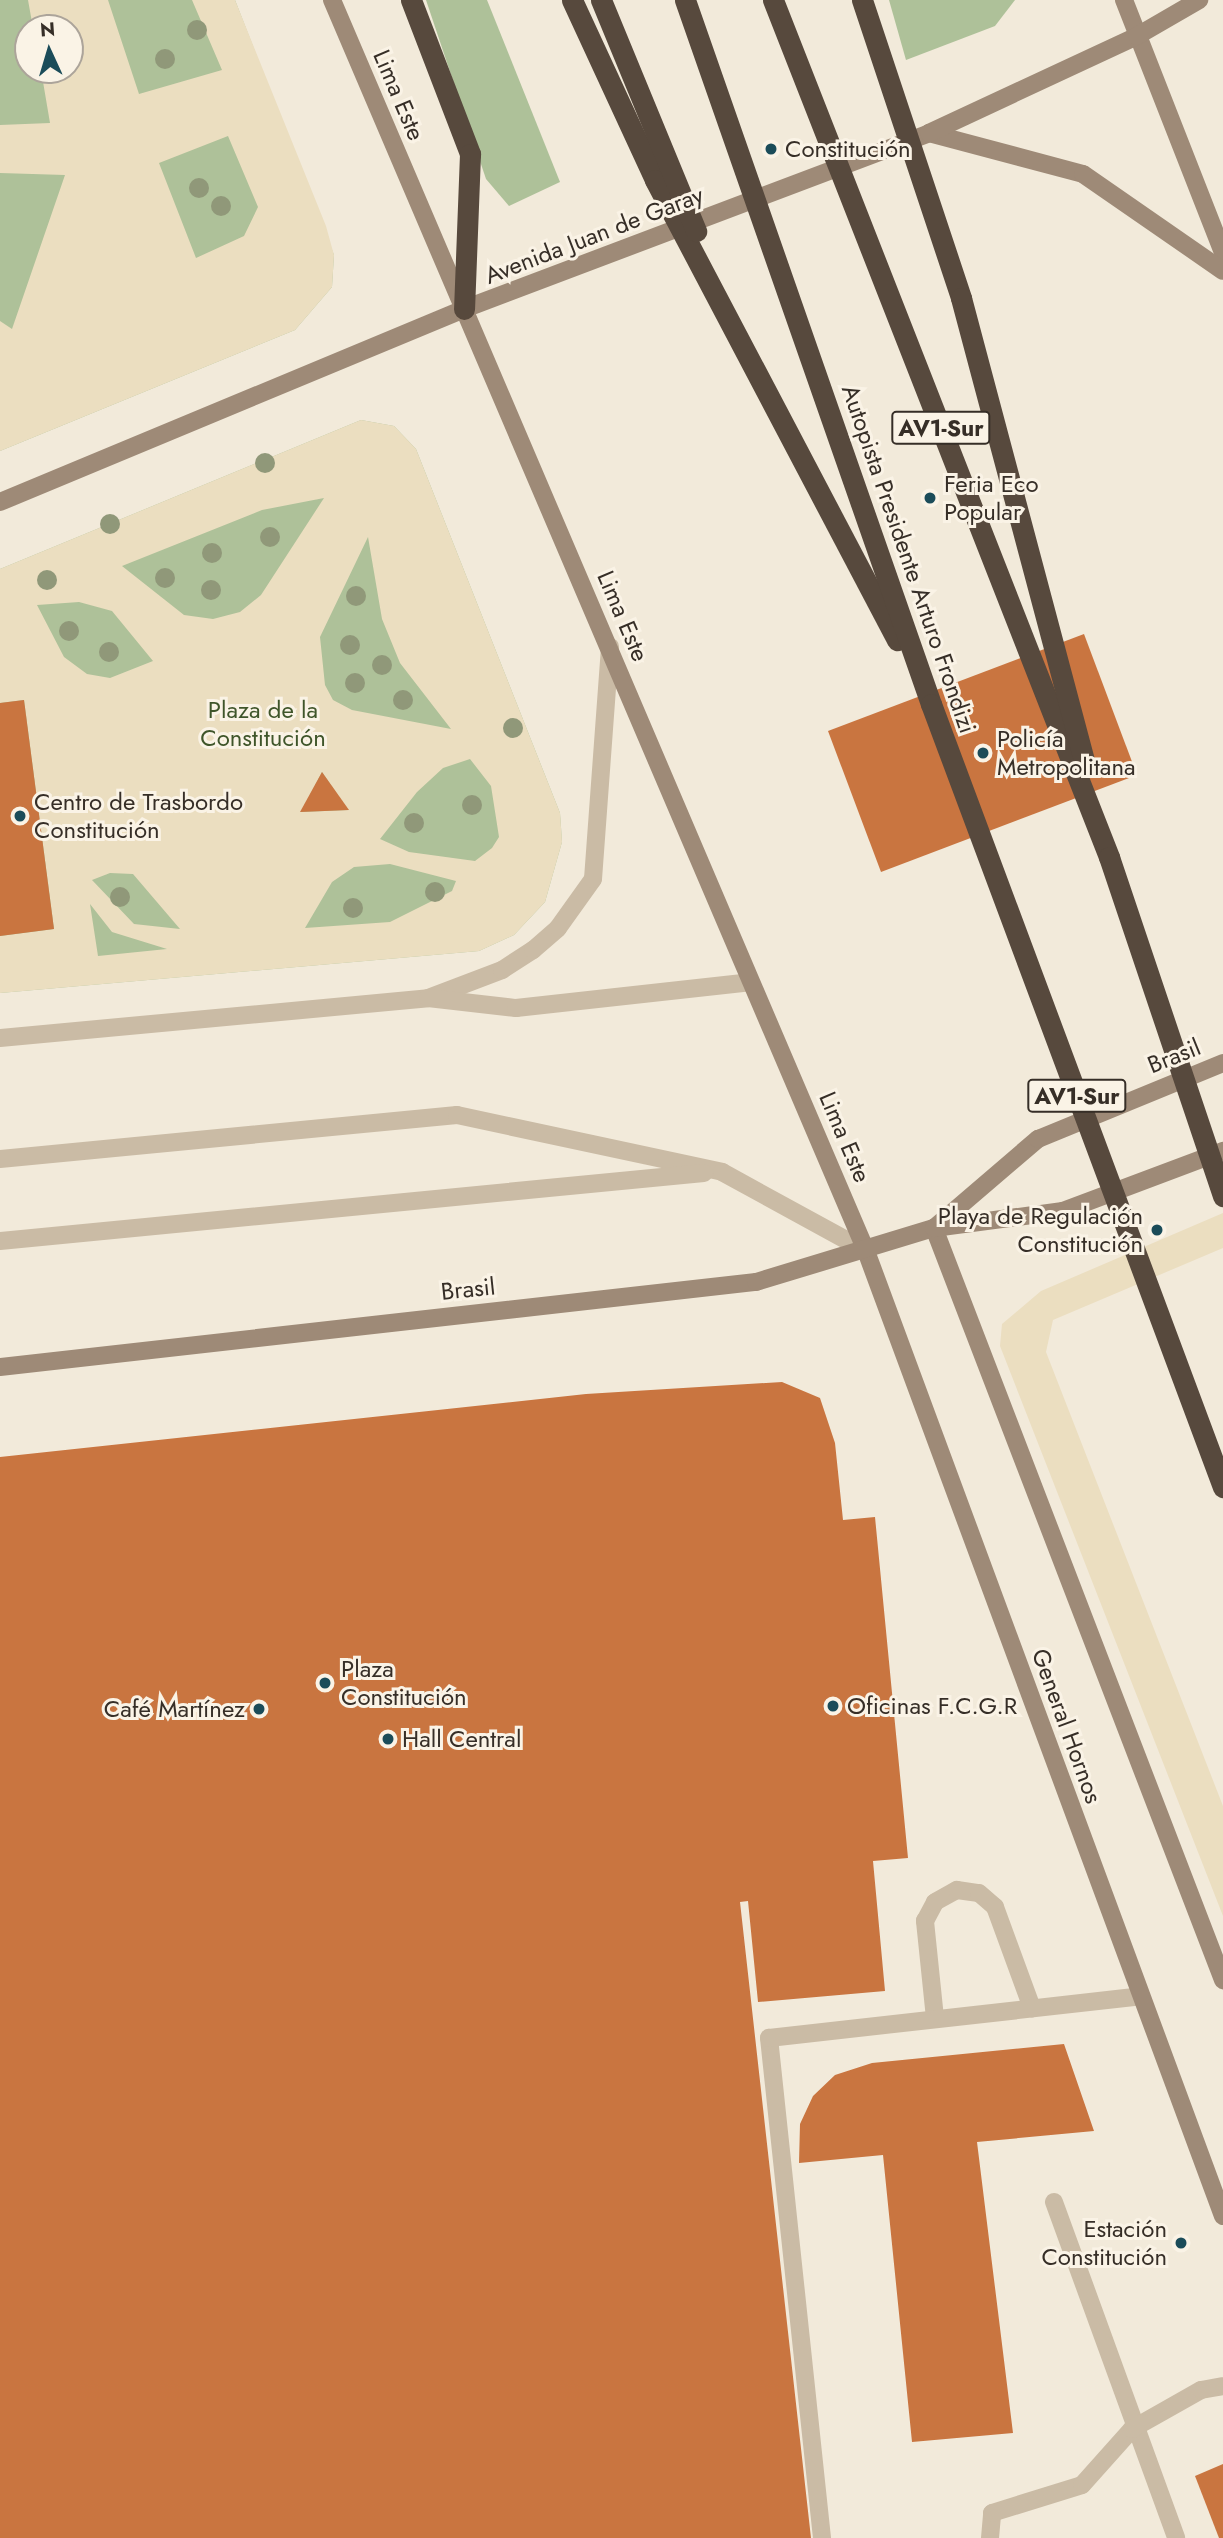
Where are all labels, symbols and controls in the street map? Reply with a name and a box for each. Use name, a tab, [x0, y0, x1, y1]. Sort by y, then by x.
north arrow	[14, 14, 84, 84]
text: N	[39, 16, 56, 44]
street label: Lima Este	[367, 45, 431, 145]
place label: Constitución	[785, 135, 911, 163]
marker: Constitución	[763, 141, 779, 157]
street label: Avenida Juan de Garay	[481, 180, 707, 290]
street label: Autopista Presidente Arturo Frondizi	[836, 381, 982, 737]
road number: AV1-Sur	[890, 408, 992, 448]
place label: Feria Eco Popular	[944, 470, 1039, 526]
marker: Feria Eco Popular	[922, 490, 938, 506]
street label: Lima Este	[591, 566, 655, 666]
park label: Plaza de la Constitución	[200, 696, 326, 752]
place label: Policía Metropolitana	[997, 725, 1136, 781]
marker: Policía Metropolitana	[975, 745, 991, 761]
place label: Centro de Trasbordo Constitución	[34, 788, 243, 844]
marker: Centro de Trasbordo Constitución	[12, 808, 28, 824]
street label: Brasil	[1143, 1032, 1205, 1080]
road number: AV1-Sur	[1026, 1077, 1128, 1116]
street label: Lima Este	[813, 1087, 877, 1187]
place label: Playa de Regulación Constitución	[938, 1202, 1143, 1258]
marker: Playa de Regulación Constitución	[1149, 1222, 1165, 1238]
street label: Brasil	[439, 1272, 497, 1306]
street label: General Hornos	[1026, 1645, 1108, 1807]
place label: Plaza Constitución	[341, 1655, 467, 1711]
marker: Plaza Constitución	[315, 1673, 335, 1693]
place label: Oficinas F.C.G.R	[847, 1692, 1017, 1720]
place label: Café Martínez	[104, 1695, 245, 1723]
marker: Oficinas F.C.G.R	[825, 1698, 841, 1714]
marker: Café Martínez	[251, 1701, 267, 1717]
place label: Hall Central	[402, 1725, 521, 1753]
marker: Hall Central	[380, 1731, 396, 1747]
place label: Estación Constitución	[1041, 2215, 1167, 2271]
marker: Estación Constitución	[1173, 2235, 1189, 2251]

